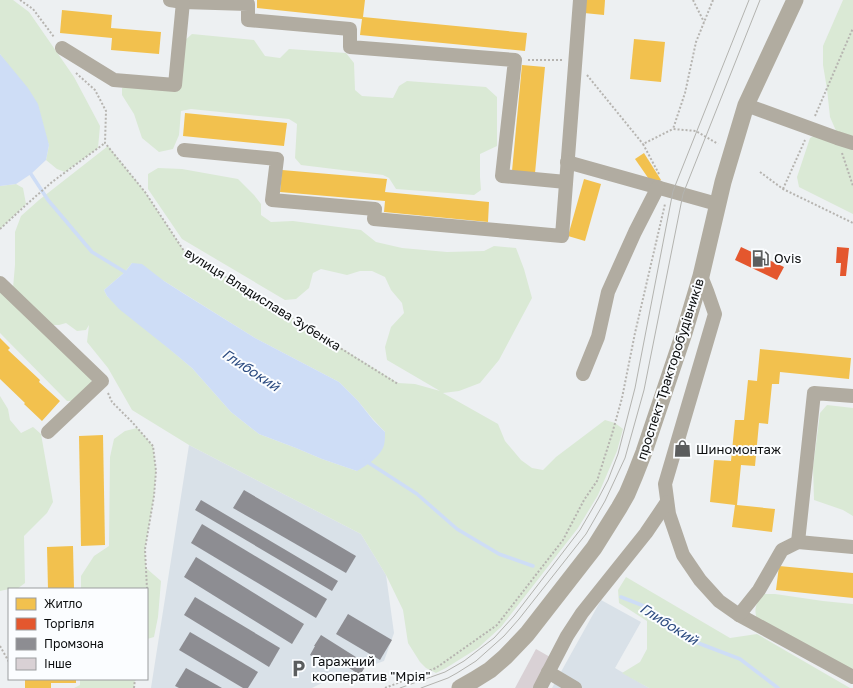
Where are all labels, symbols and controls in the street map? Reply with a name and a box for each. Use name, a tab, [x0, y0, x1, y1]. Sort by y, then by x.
street label: вулиця Владислава Зубенка	[182, 244, 344, 354]
fuel station icon: Ovis	[751, 248, 771, 268]
place label: Ovis	[774, 250, 801, 266]
street label: проспект Тракторобудівників	[633, 276, 707, 462]
water label: Глибокий	[219, 345, 284, 395]
shop icon: Шиномонтаж	[673, 439, 693, 459]
place label: Шиномонтаж	[696, 441, 782, 457]
legend	[8, 588, 148, 680]
text: Житло	[44, 596, 82, 611]
water label: Глибокий	[637, 599, 703, 649]
text: Торгівля	[44, 616, 94, 631]
text: Промзона	[44, 636, 104, 651]
place label: Гаражний кооператив "Мрія"	[312, 653, 430, 684]
text: Інше	[44, 656, 72, 671]
parking icon: Гаражний кооператив "Мрія"	[289, 658, 309, 678]

